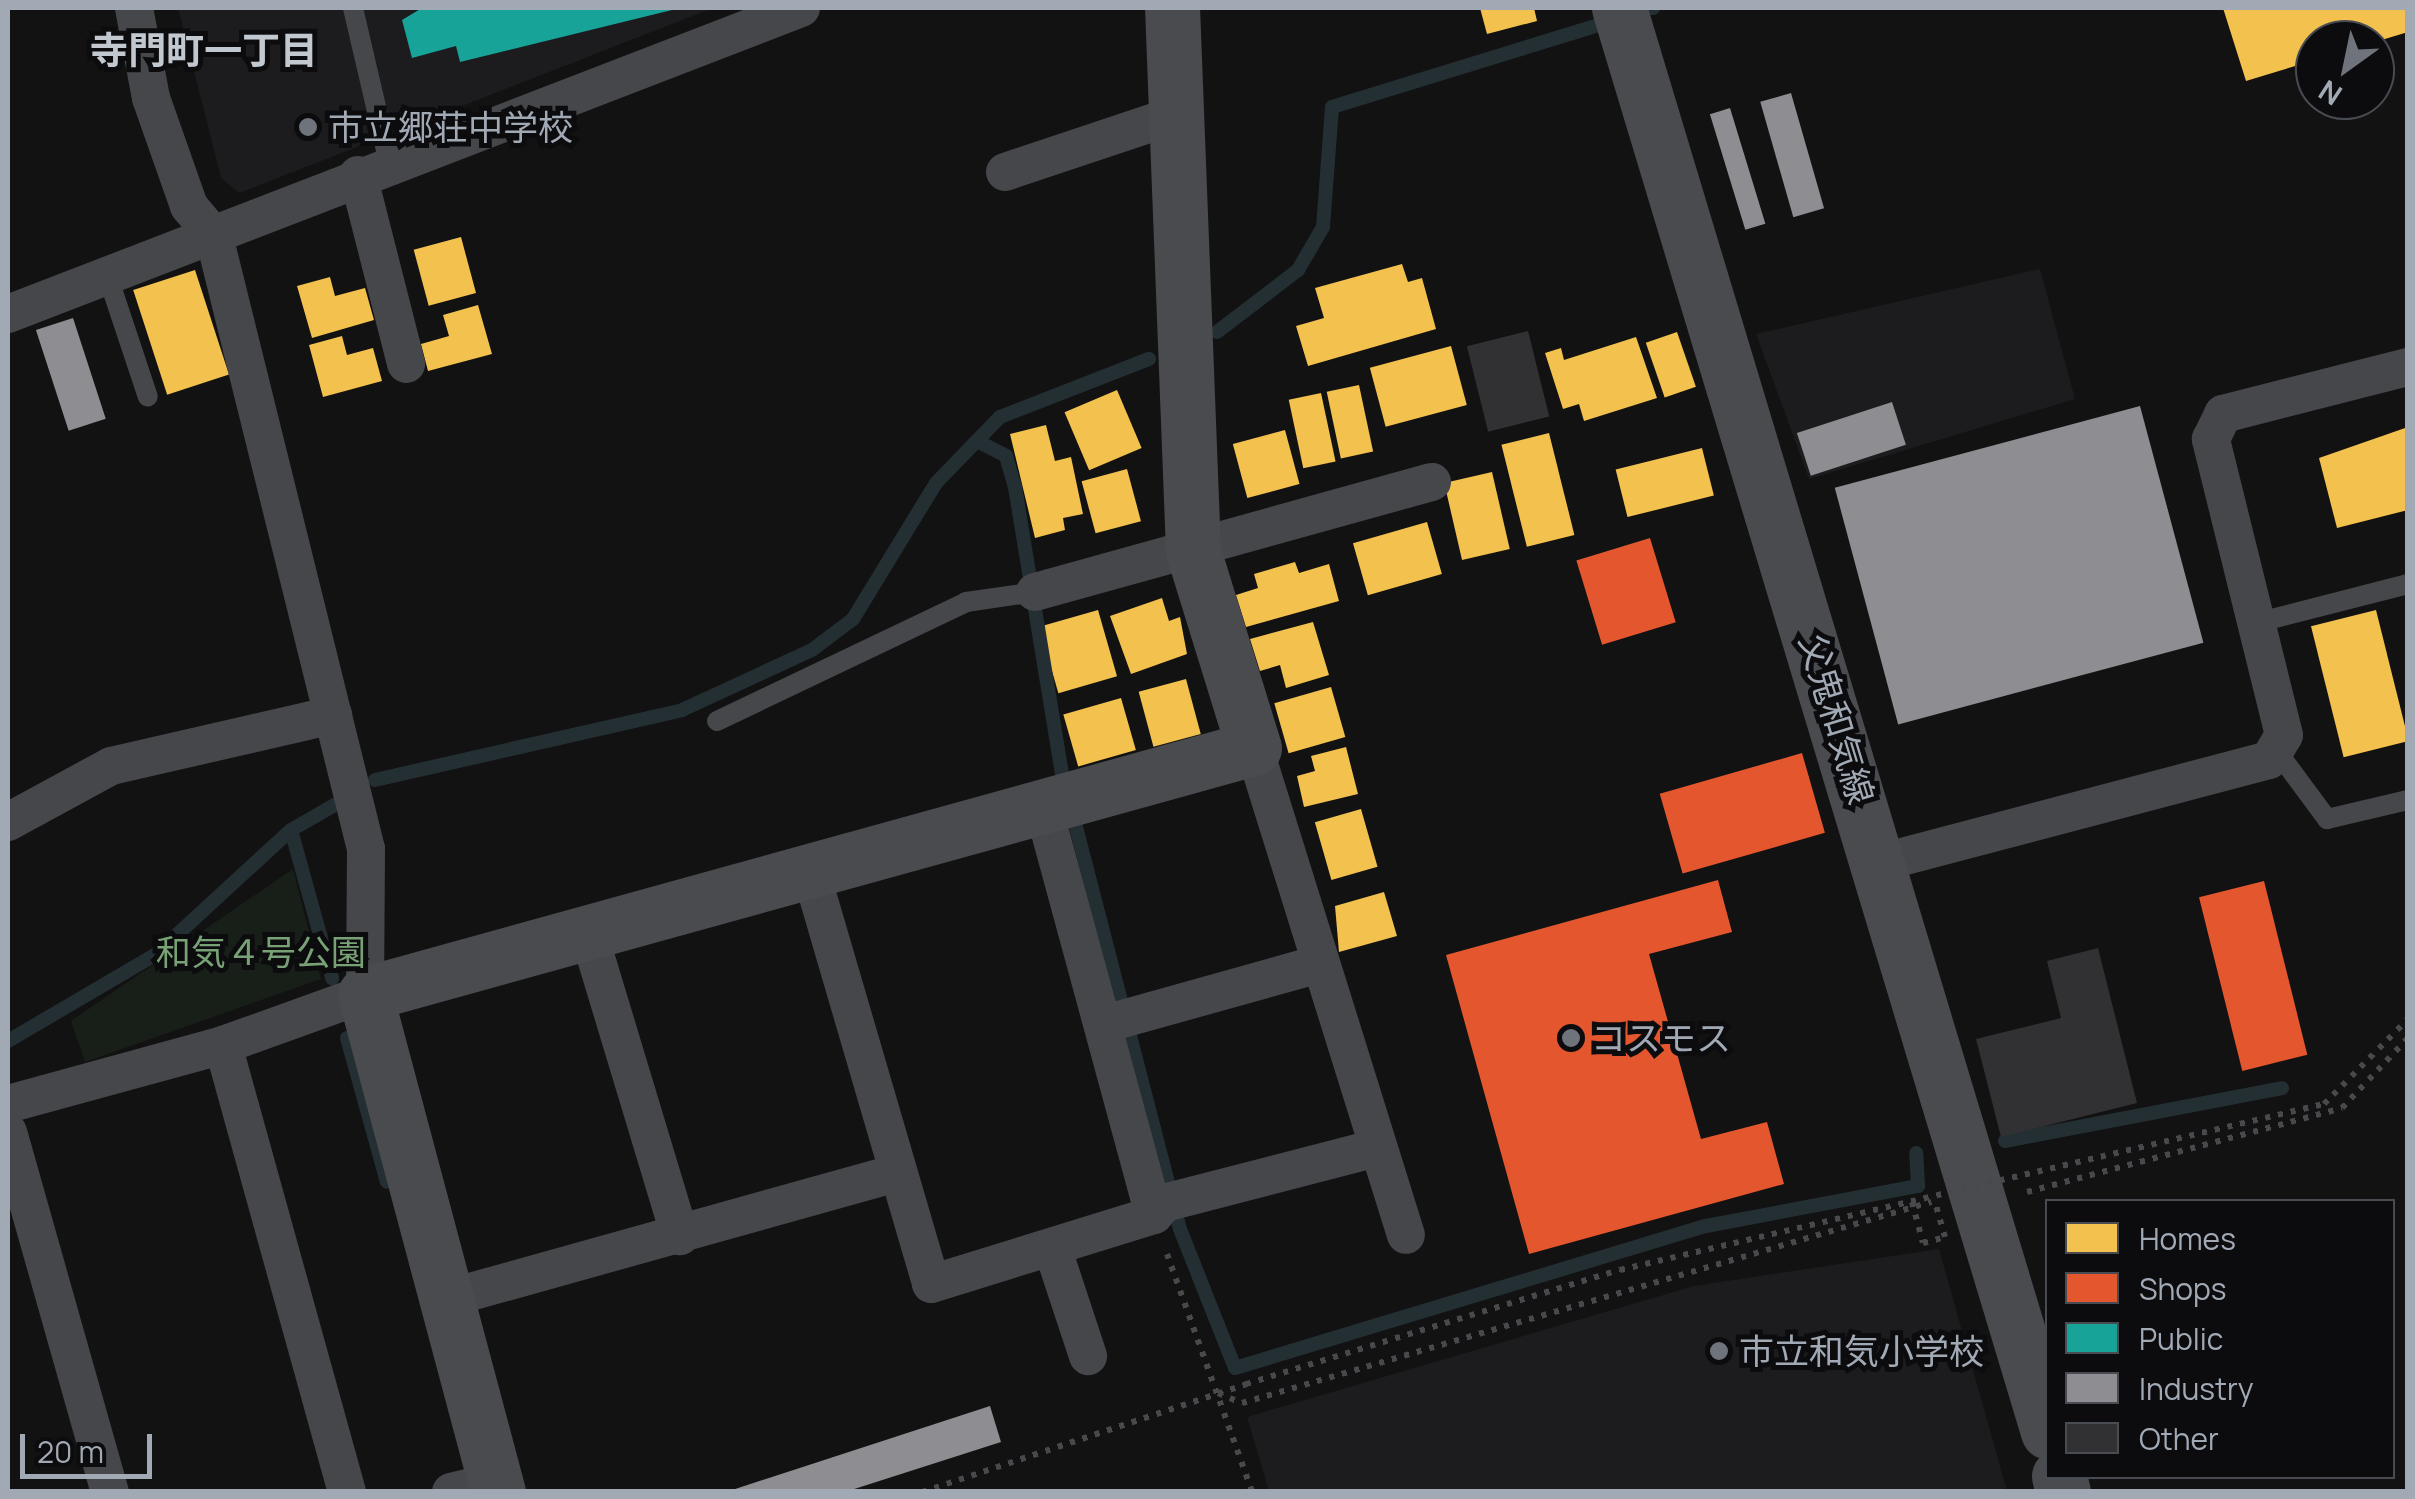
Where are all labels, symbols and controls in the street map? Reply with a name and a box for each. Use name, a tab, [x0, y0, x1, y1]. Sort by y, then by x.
north arrow	[2295, 20, 2395, 120]
district label: 寺門町一丁目	[90, 27, 318, 73]
text: N	[2311, 72, 2349, 115]
place label: 市立郷荘中学校	[328, 106, 573, 148]
marker: 市立郷荘中学校	[297, 116, 319, 138]
street label: 父鬼和気線	[1791, 629, 1883, 809]
park label: 和気４号公園	[156, 931, 366, 973]
place label: コスモス	[1591, 1017, 1731, 1059]
marker: コスモス	[1560, 1027, 1582, 1049]
legend	[2045, 1199, 2395, 1479]
text: Homes	[2139, 1218, 2236, 1259]
text: Shops	[2139, 1268, 2226, 1309]
text: Public	[2139, 1318, 2223, 1359]
place label: 市立和気小学校	[1739, 1330, 1984, 1372]
marker: 市立和気小学校	[1708, 1340, 1730, 1362]
text: Industry	[2139, 1368, 2254, 1409]
scale bar	[25, 1414, 158, 1476]
text: Other	[2139, 1418, 2219, 1459]
text: 20 m	[37, 1431, 104, 1472]

